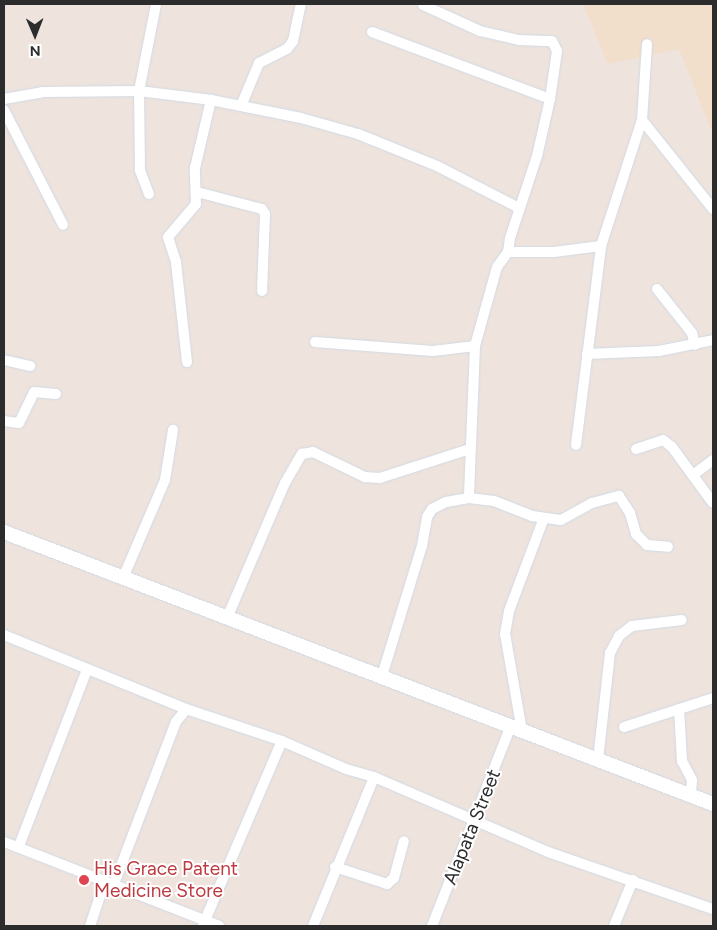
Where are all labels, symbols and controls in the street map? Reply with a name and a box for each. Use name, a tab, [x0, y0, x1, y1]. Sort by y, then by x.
north arrow	[10, 10, 60, 60]
text: N	[30, 42, 41, 59]
street label: Alapata Street	[439, 766, 505, 888]
place label: His Grace Patent Medicine Store	[94, 858, 238, 902]
marker: His Grace Patent Medicine Store	[78, 874, 90, 886]

